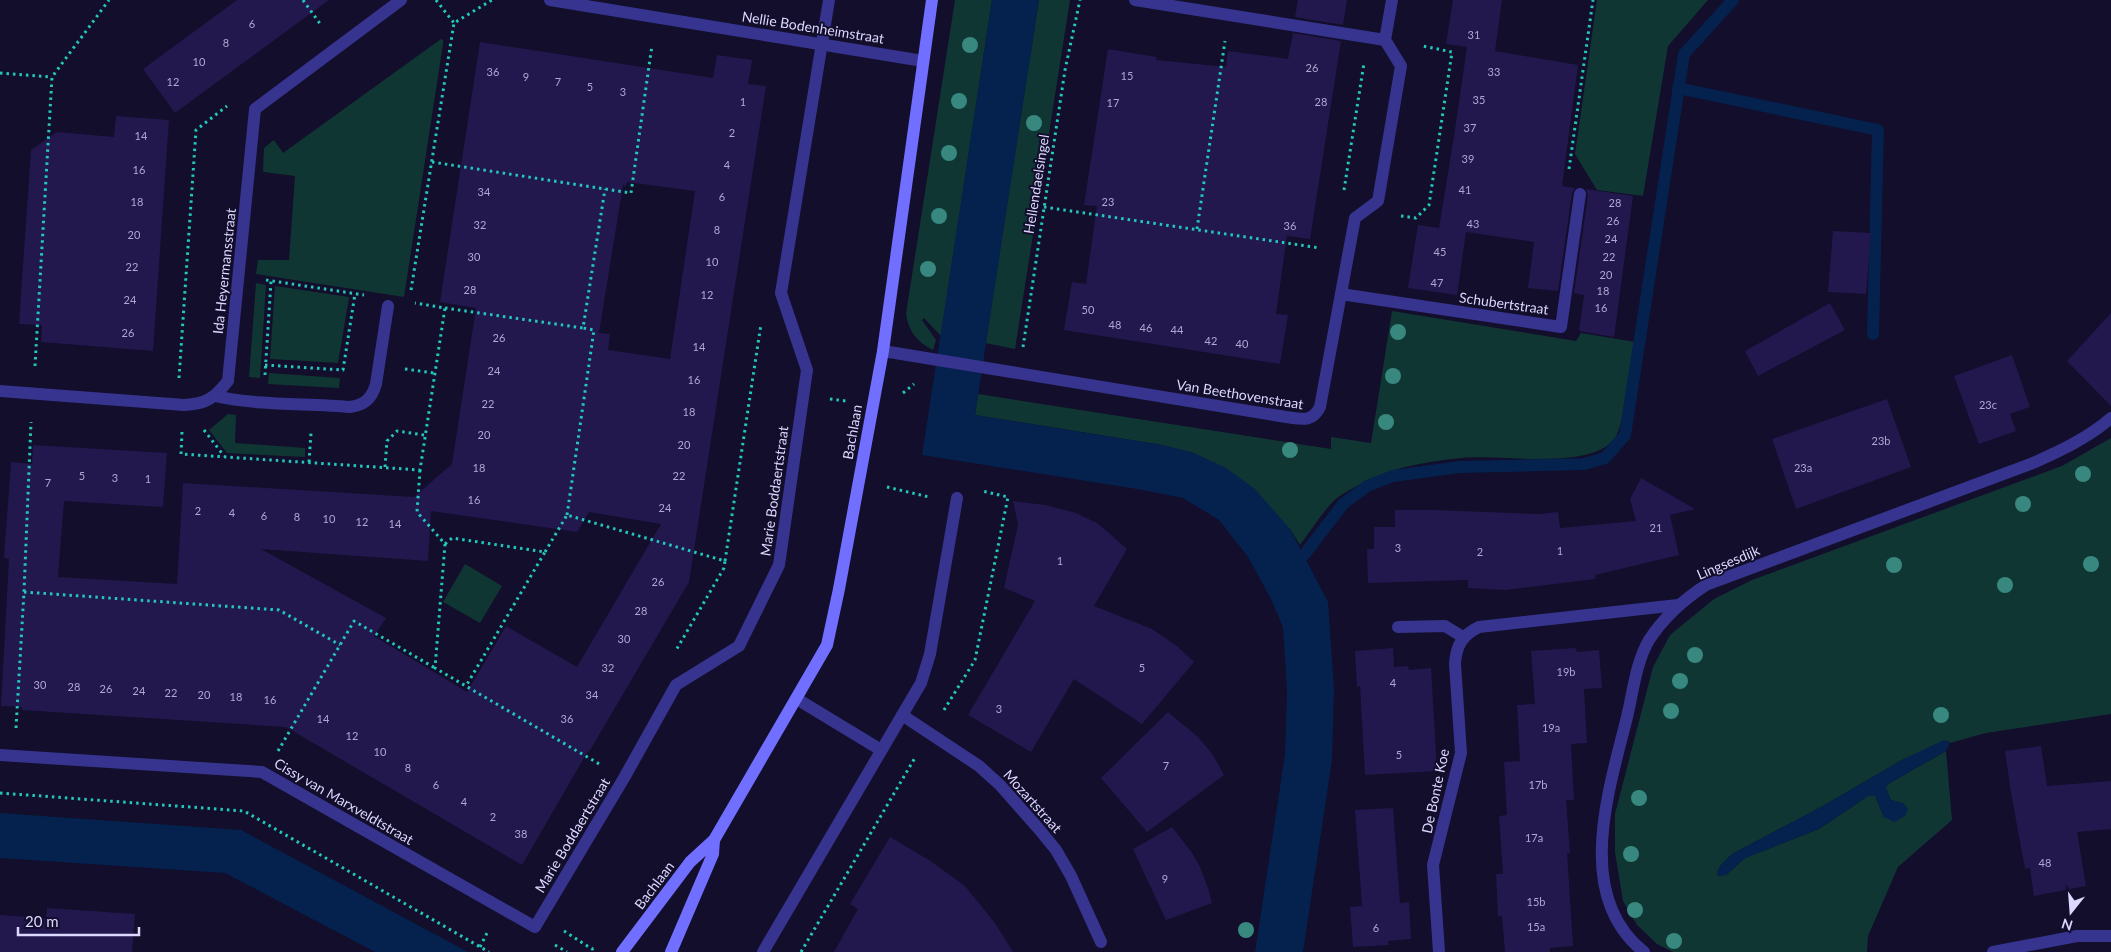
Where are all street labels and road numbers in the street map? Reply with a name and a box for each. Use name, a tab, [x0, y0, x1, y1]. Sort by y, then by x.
street label: Nellie Bodenheimstraat	[741, 7, 885, 47]
street label: Hellendaelsingel	[1020, 133, 1052, 235]
street label: Ida Heyermansstraat	[209, 207, 239, 335]
street label: Schubertstraat	[1458, 288, 1550, 318]
street label: Van Beethovenstraat	[1175, 376, 1305, 412]
street label: Bachlaan	[839, 403, 865, 461]
street label: Marie Boddaertstraat	[756, 425, 792, 557]
street label: Lingsesdijk	[1694, 541, 1763, 583]
street label: De Bonte Koe	[1418, 747, 1452, 835]
street label: Cissy van Marxveldtstraat	[272, 754, 416, 848]
street label: Mozartstraat	[1000, 766, 1066, 836]
street label: Marie Boddaertstraat	[531, 774, 613, 896]
street label: Bachlaan	[631, 858, 677, 912]

